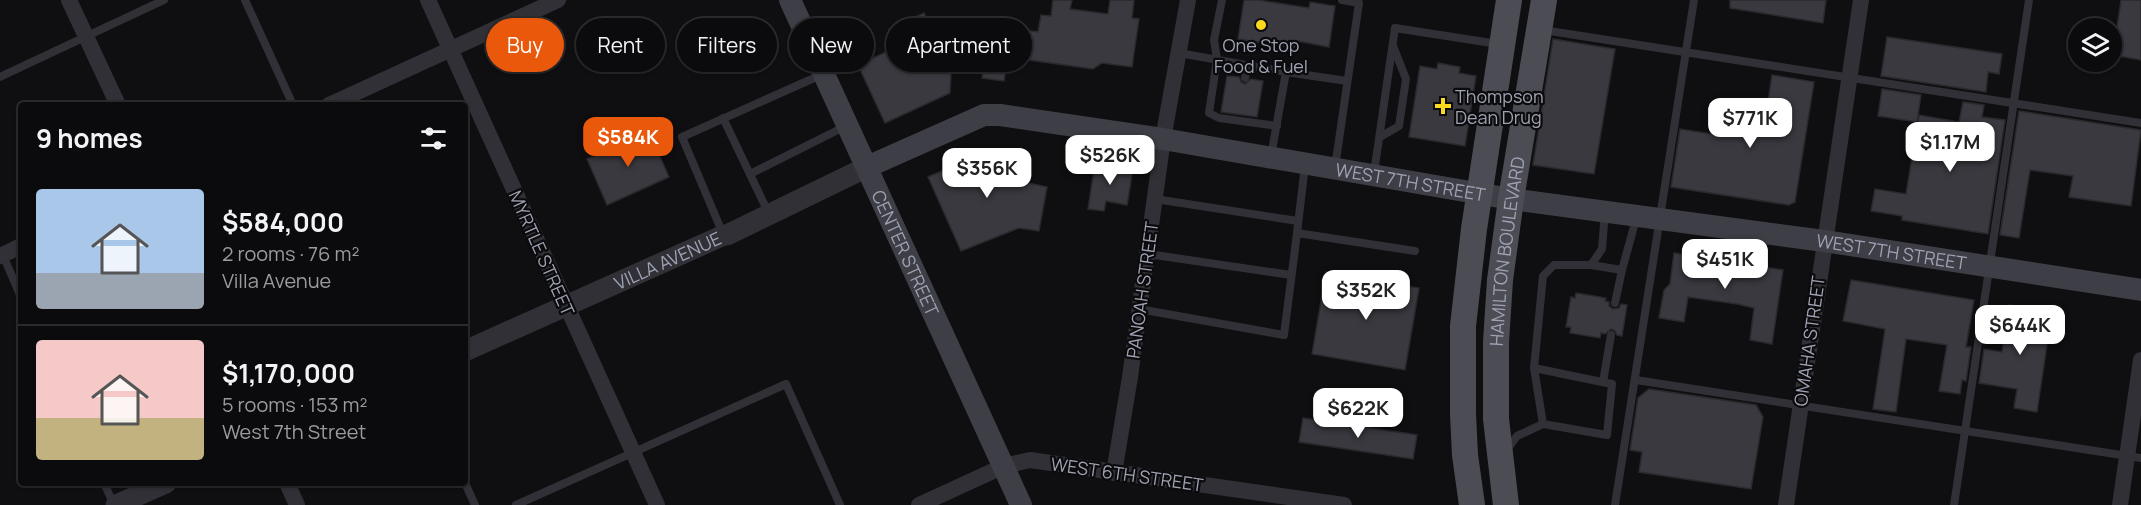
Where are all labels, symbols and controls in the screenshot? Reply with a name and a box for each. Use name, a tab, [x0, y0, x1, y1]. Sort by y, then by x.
chip: Buy	[486, 18, 564, 72]
chip: Rent	[576, 18, 665, 72]
chip: Filters	[677, 18, 777, 72]
chip: New	[789, 18, 874, 72]
chip: Apartment	[886, 18, 1032, 72]
marker: One Stop Food & Fuel	[1254, 18, 1268, 32]
map controls	[2068, 18, 2122, 72]
button: layers	[2068, 18, 2122, 72]
place label: One Stop Food & Fuel	[1214, 33, 1308, 78]
place label: Thompson Dean Drug	[1455, 84, 1544, 129]
pin: $771K	[1708, 98, 1792, 149]
marker: Thompson Dean Drug	[1436, 99, 1450, 113]
text: $771K	[1722, 104, 1778, 131]
pin: $584K	[586, 117, 670, 168]
text: 9 homes	[36, 120, 143, 156]
icon: filters	[417, 122, 450, 155]
pin: $1.17M	[1901, 122, 1999, 173]
text: $584K	[597, 123, 659, 150]
text: $1.17M	[1920, 128, 1980, 155]
pin: $526K	[1068, 135, 1152, 186]
text: $526K	[1079, 141, 1141, 168]
pin: $356K	[945, 148, 1029, 199]
text: $356K	[956, 154, 1018, 181]
street label: HAMILTON BOULEVARD	[1484, 155, 1530, 347]
street label: WEST 7TH STREET	[1334, 157, 1488, 206]
street label: CENTER STREET	[866, 186, 945, 320]
street label: MYRTLE STREET	[504, 187, 580, 320]
text: $584,000	[222, 204, 344, 240]
icon: home	[84, 213, 156, 285]
street label: PANOAH STREET	[1121, 220, 1164, 360]
street label: VILLA AVENUE	[610, 226, 725, 295]
street label: WEST 7TH STREET	[1815, 228, 1969, 275]
pin: $451K	[1683, 239, 1767, 290]
text: 2 rooms · 76 m²	[222, 240, 359, 267]
text: $451K	[1696, 245, 1754, 272]
text: Villa Avenue	[222, 267, 331, 294]
pin: $352K	[1324, 270, 1408, 321]
street label: OMAHA STREET	[1788, 274, 1830, 408]
text: $352K	[1336, 276, 1396, 303]
pin: $644K	[1978, 305, 2062, 356]
text: $644K	[1989, 311, 2051, 338]
text: $1,170,000	[222, 355, 355, 391]
icon: home	[84, 364, 156, 436]
pin: $622K	[1316, 388, 1400, 439]
text: 5 rooms · 153 m²	[222, 391, 368, 418]
text: $622K	[1327, 394, 1389, 421]
text: West 7th Street	[222, 418, 366, 445]
street label: WEST 6TH STREET	[1049, 451, 1205, 497]

